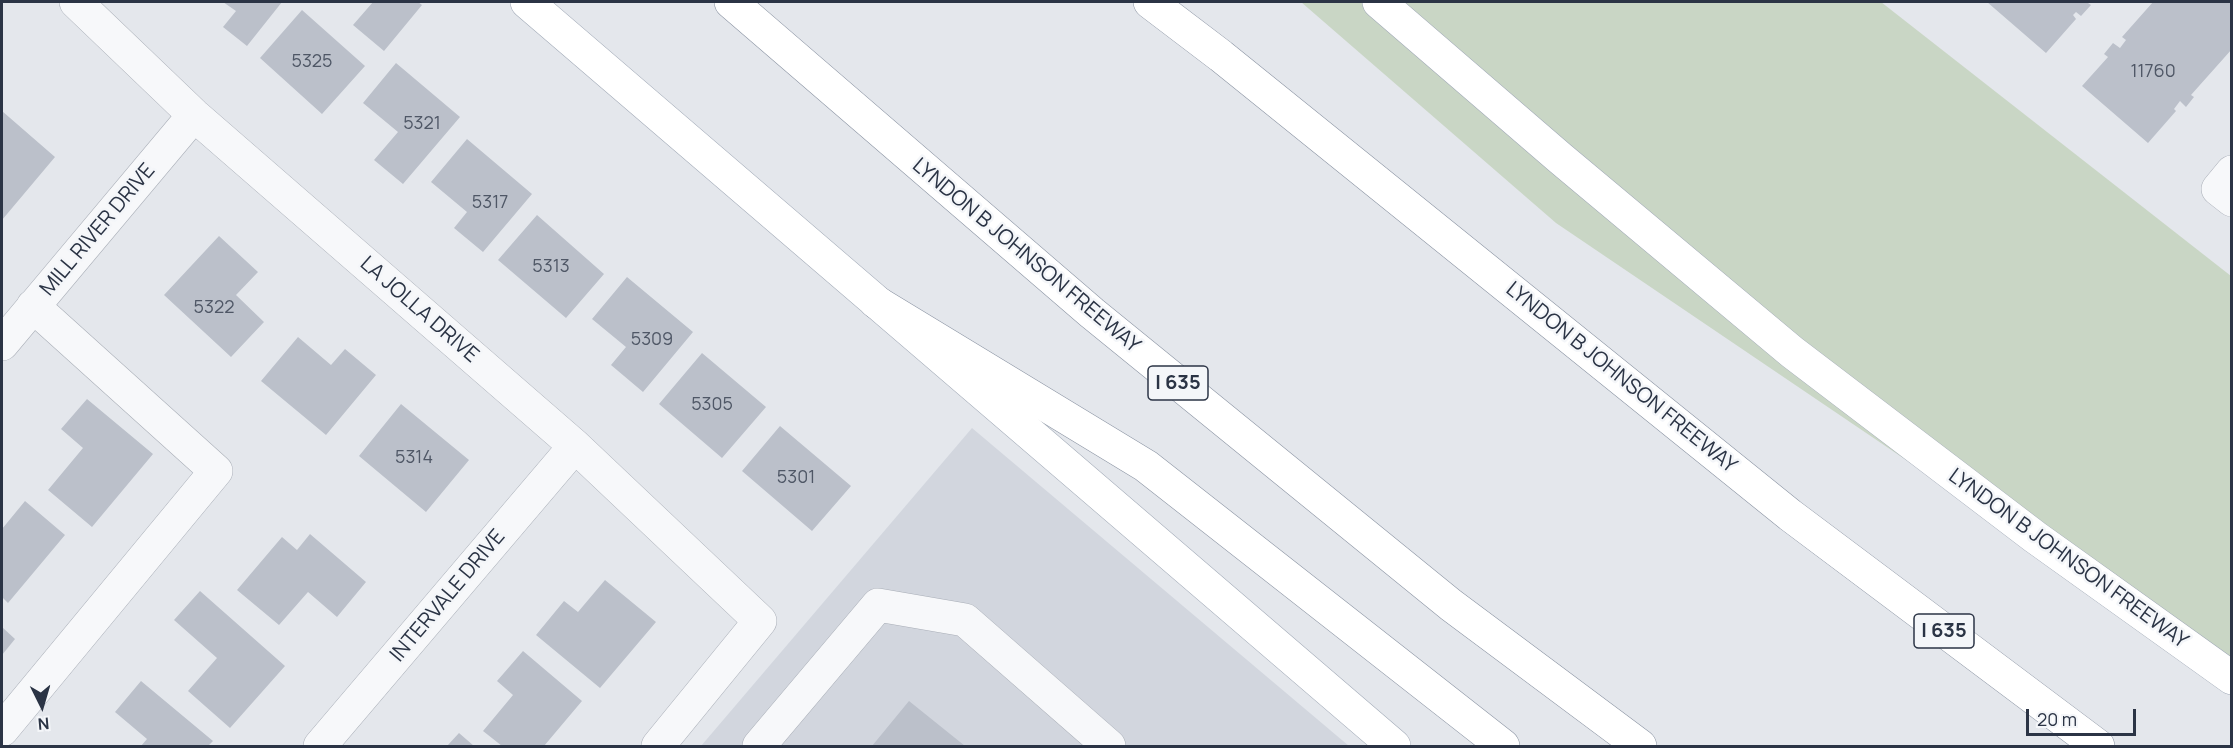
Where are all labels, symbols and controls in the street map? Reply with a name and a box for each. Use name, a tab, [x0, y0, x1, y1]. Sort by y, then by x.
house number: 5325	[291, 51, 333, 73]
house number: 11760	[2130, 61, 2176, 83]
house number: 5321	[403, 113, 441, 135]
street label: LYNDON B JOHNSON FREEWAY	[907, 153, 1145, 359]
street label: MILL RIVER DRIVE	[35, 159, 161, 301]
house number: 5317	[472, 192, 508, 214]
street label: LA JOLLA DRIVE	[355, 252, 483, 368]
house number: 5313	[532, 256, 570, 278]
street label: LYNDON B JOHNSON FREEWAY	[1501, 277, 1741, 479]
house number: 5322	[194, 297, 234, 319]
house number: 5309	[631, 329, 673, 351]
road number: I 635	[1148, 366, 1208, 400]
house number: 5305	[691, 394, 733, 416]
house number: 5314	[395, 447, 433, 469]
street label: LYNDON B JOHNSON FREEWAY	[1943, 464, 2193, 654]
house number: 5301	[777, 467, 815, 489]
street label: INTERVALE DRIVE	[385, 525, 511, 667]
road number: I 635	[1914, 614, 1974, 648]
north arrow	[12, 676, 72, 736]
scale bar	[2029, 697, 2138, 735]
text: 20 m	[2037, 707, 2077, 731]
text: N	[37, 712, 50, 735]

